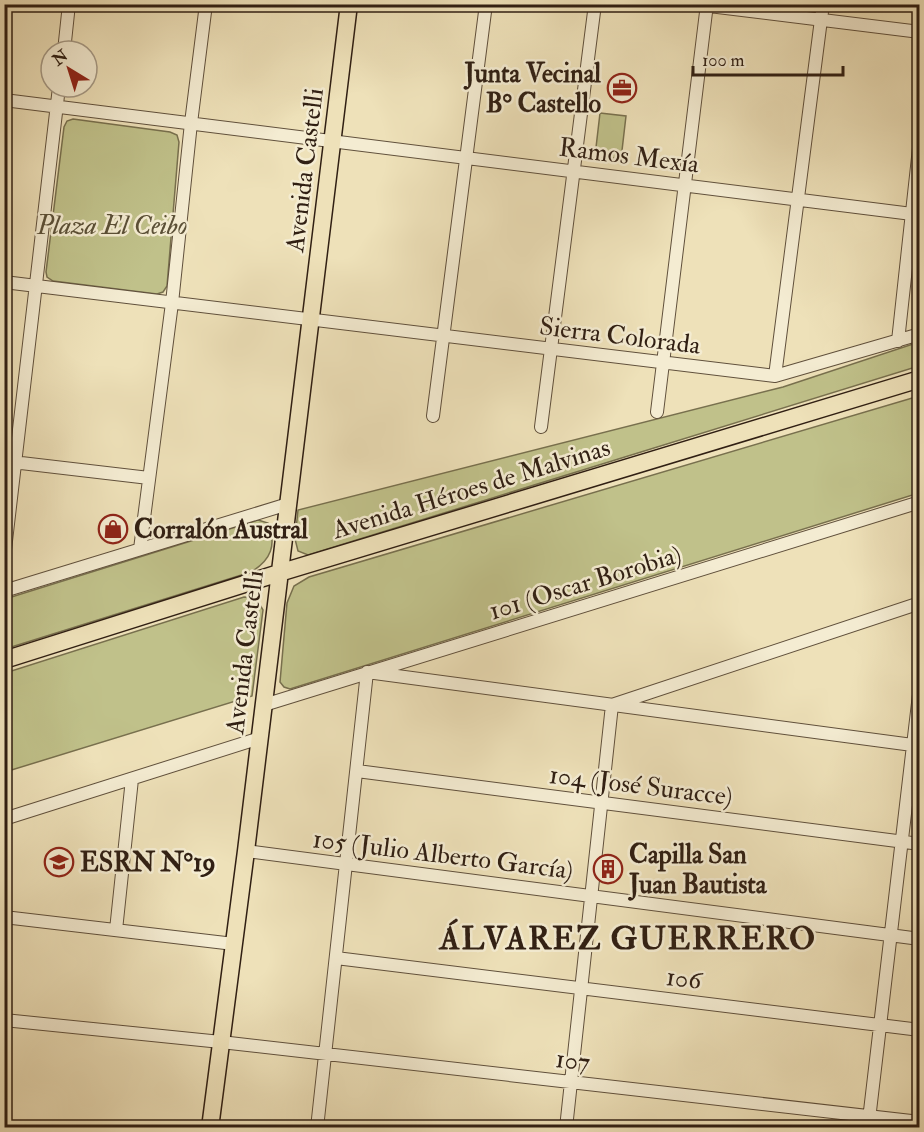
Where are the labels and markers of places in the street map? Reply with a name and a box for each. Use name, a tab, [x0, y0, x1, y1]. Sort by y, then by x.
place label: Junta Vecinal B° Castello	[462, 58, 601, 120]
office icon: Junta Vecinal B° Castello	[606, 72, 638, 104]
shop icon: Corralón Austral	[97, 513, 129, 545]
place label: Corralón Austral	[134, 514, 308, 546]
place label: Capilla San Juan Bautista	[627, 839, 768, 901]
school or university icon: ESRN N°19	[43, 846, 75, 878]
place label: ESRN N°19	[80, 847, 216, 879]
building icon: Capilla San Juan Bautista	[592, 853, 624, 885]

